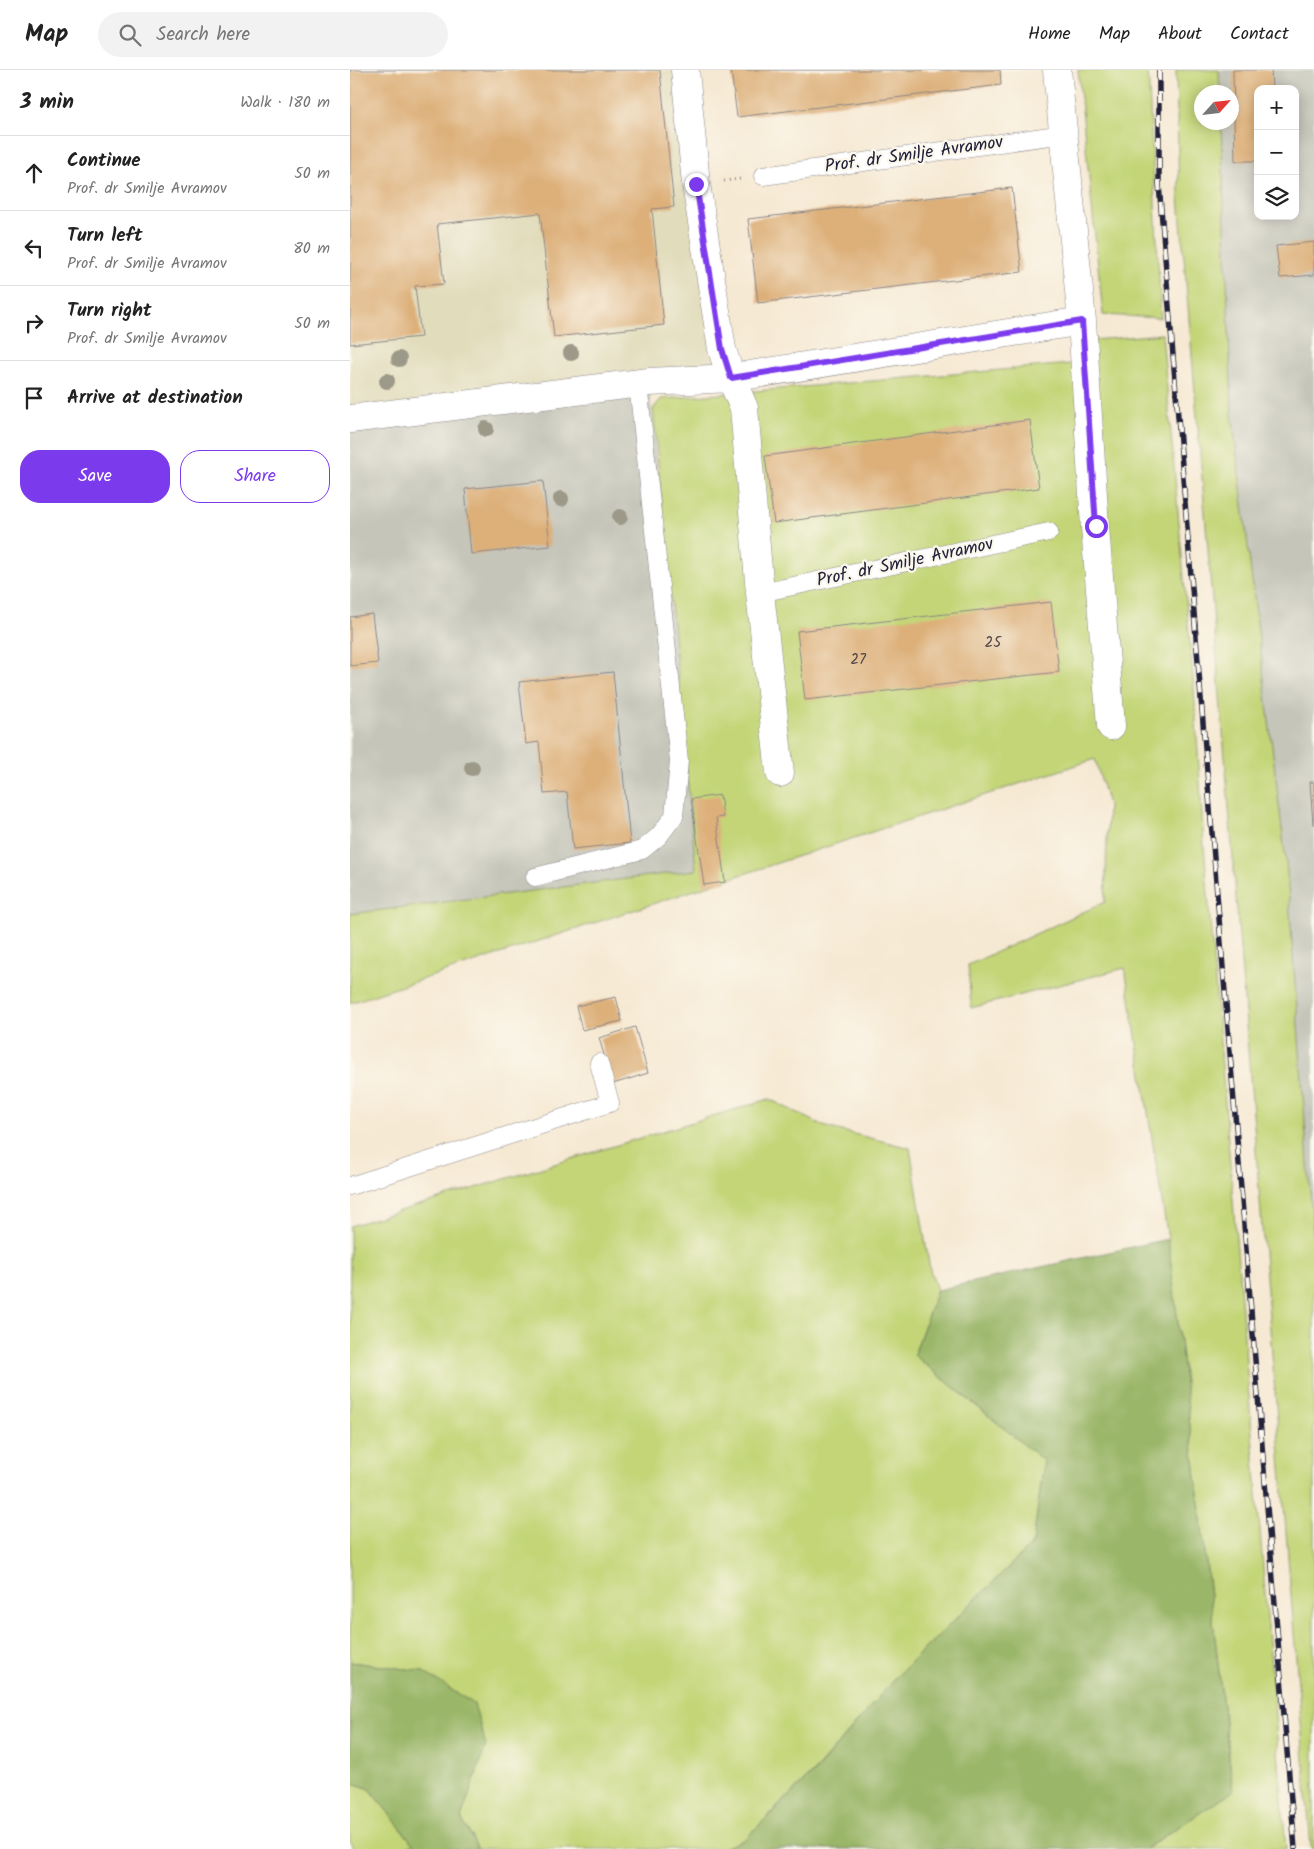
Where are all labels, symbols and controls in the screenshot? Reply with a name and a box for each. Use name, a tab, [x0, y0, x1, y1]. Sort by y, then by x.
search box	[98, 12, 448, 57]
text: Map	[25, 15, 68, 54]
text: Search here	[156, 20, 250, 50]
text: Home	[1028, 20, 1071, 49]
text: Map	[1099, 20, 1130, 49]
text: About	[1158, 20, 1202, 49]
text: Contact	[1230, 20, 1289, 49]
icon: search	[116, 21, 144, 49]
north arrow	[1194, 85, 1239, 130]
map controls	[1254, 85, 1299, 220]
button: +	[1254, 85, 1299, 130]
text: 3 min	[20, 86, 74, 119]
text: Walk · 180 m	[240, 90, 330, 115]
street label: Prof. dr Smilje Avramov	[823, 128, 1005, 182]
button: −	[1254, 130, 1299, 175]
text: Continue	[67, 146, 140, 176]
icon: ahead	[20, 159, 48, 187]
text: 50 m	[294, 161, 330, 186]
route end	[685, 173, 708, 196]
button: layers	[1254, 175, 1299, 220]
text: Prof. dr Smilje Avramov	[67, 176, 227, 201]
text: Turn left	[67, 221, 142, 251]
icon: left	[20, 234, 48, 262]
text: 80 m	[293, 236, 330, 261]
text: Prof. dr Smilje Avramov	[67, 251, 227, 276]
text: Turn right	[67, 296, 152, 326]
icon: right	[20, 309, 48, 337]
text: 50 m	[294, 311, 330, 336]
text: Prof. dr Smilje Avramov	[67, 326, 227, 351]
text: Arrive at destination	[67, 383, 243, 413]
icon: arrive	[20, 384, 48, 412]
button: Save	[20, 450, 170, 503]
button: Share	[180, 450, 330, 503]
route start	[1085, 515, 1108, 538]
street label: Prof. dr Smilje Avramov	[814, 530, 996, 596]
house number: 25	[985, 631, 1002, 655]
house number: 27	[850, 648, 867, 672]

